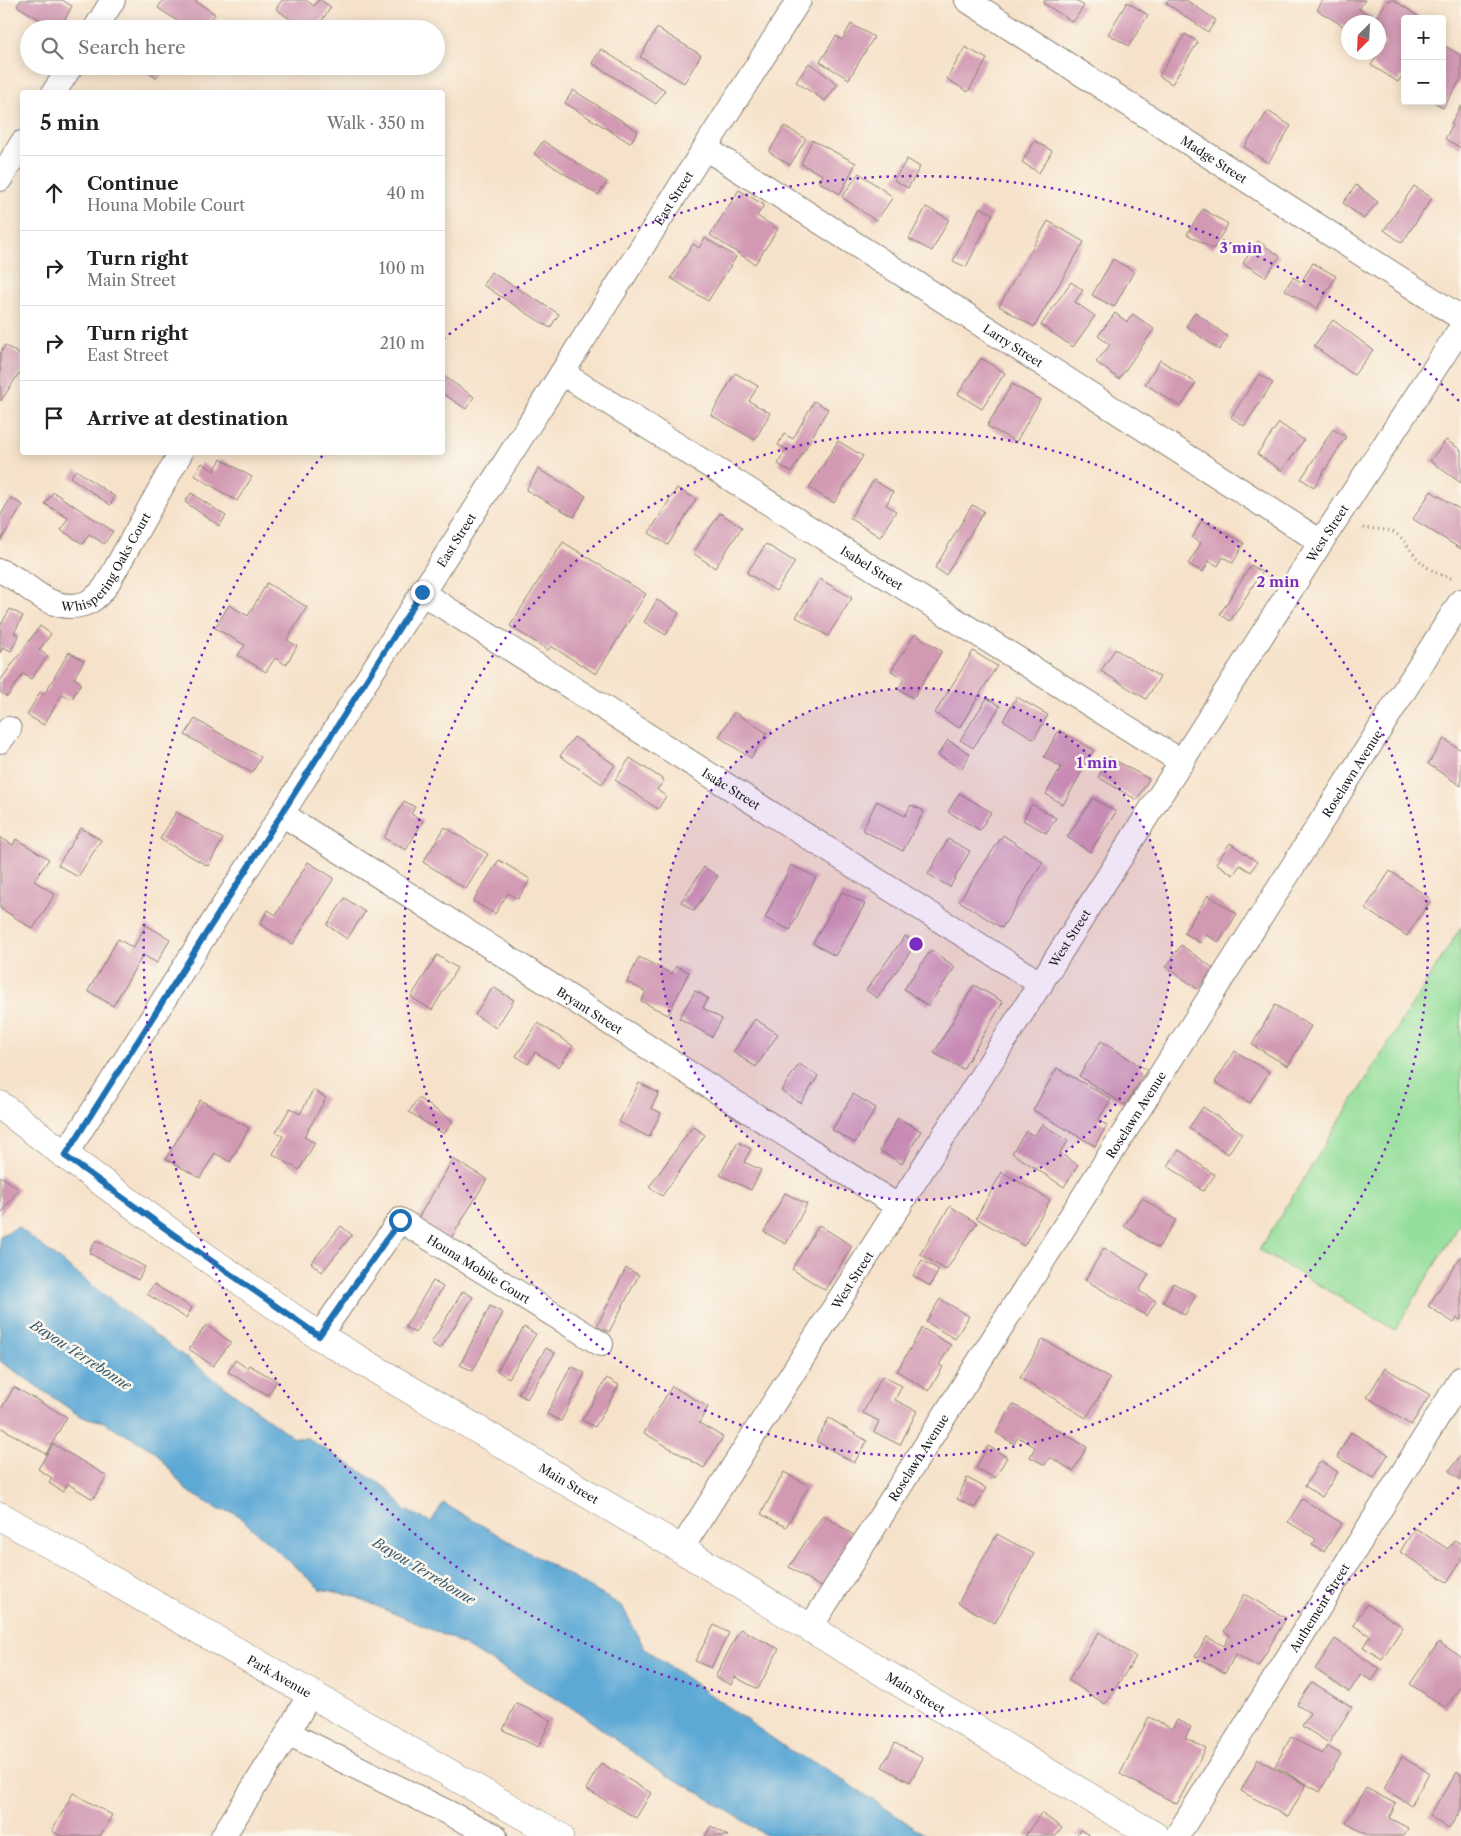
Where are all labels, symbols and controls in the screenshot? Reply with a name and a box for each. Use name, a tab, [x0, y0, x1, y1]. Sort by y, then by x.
north arrow	[1341, 15, 1386, 60]
map controls	[1401, 15, 1446, 105]
button: +	[1401, 15, 1446, 60]
search box	[20, 20, 445, 75]
icon: search	[38, 34, 66, 62]
text: Search here	[78, 36, 186, 59]
button: −	[1401, 60, 1446, 105]
text: 5 min	[40, 110, 100, 135]
text: Walk · 350 m	[327, 113, 425, 133]
street label: Madge Street	[1178, 132, 1251, 186]
street label: East Street	[650, 167, 696, 228]
text: Continue	[87, 172, 179, 195]
icon: ahead	[40, 179, 68, 207]
text: 40 m	[386, 183, 425, 203]
text: Houna Mobile Court	[87, 195, 245, 215]
text: 3 min	[1220, 238, 1263, 257]
text: Turn right	[87, 247, 188, 270]
icon: right	[40, 254, 68, 282]
text: 100 m	[379, 258, 425, 278]
text: Main Street	[87, 270, 176, 290]
street label: Larry Street	[981, 321, 1047, 370]
text: Turn right	[87, 322, 188, 345]
icon: right	[40, 329, 68, 357]
text: 210 m	[380, 333, 425, 353]
text: East Street	[87, 345, 169, 365]
icon: arrive	[40, 404, 68, 432]
text: Arrive at destination	[87, 407, 288, 430]
street label: West Street	[1302, 501, 1352, 565]
street label: Whispering Oaks Court	[60, 509, 154, 614]
street label: East Street	[433, 509, 479, 570]
street label: Isabel Street	[838, 542, 907, 593]
text: 2 min	[1256, 572, 1300, 591]
route end	[411, 581, 434, 604]
street label: Roselawn Avenue	[1319, 727, 1385, 820]
text: 1 min	[1076, 753, 1118, 772]
street label: Isaac Street	[700, 765, 764, 813]
street label: West Street	[1045, 906, 1094, 970]
centre of rings	[907, 935, 925, 953]
street label: Bryant Street	[554, 984, 626, 1037]
street label: Roselawn Avenue	[1102, 1068, 1169, 1161]
route start	[389, 1209, 412, 1232]
street label: Houna Mobile Court	[424, 1231, 534, 1306]
street label: West Street	[828, 1247, 876, 1312]
water label: Bayou Terrebonne	[26, 1315, 136, 1395]
street label: Roselawn Avenue	[885, 1411, 952, 1504]
street label: Main Street	[536, 1460, 602, 1507]
water label: Bayou Terrebonne	[368, 1533, 480, 1609]
street label: Authement Street	[1285, 1560, 1353, 1655]
street label: Park Avenue	[245, 1652, 314, 1700]
street label: Main Street	[883, 1669, 949, 1717]

